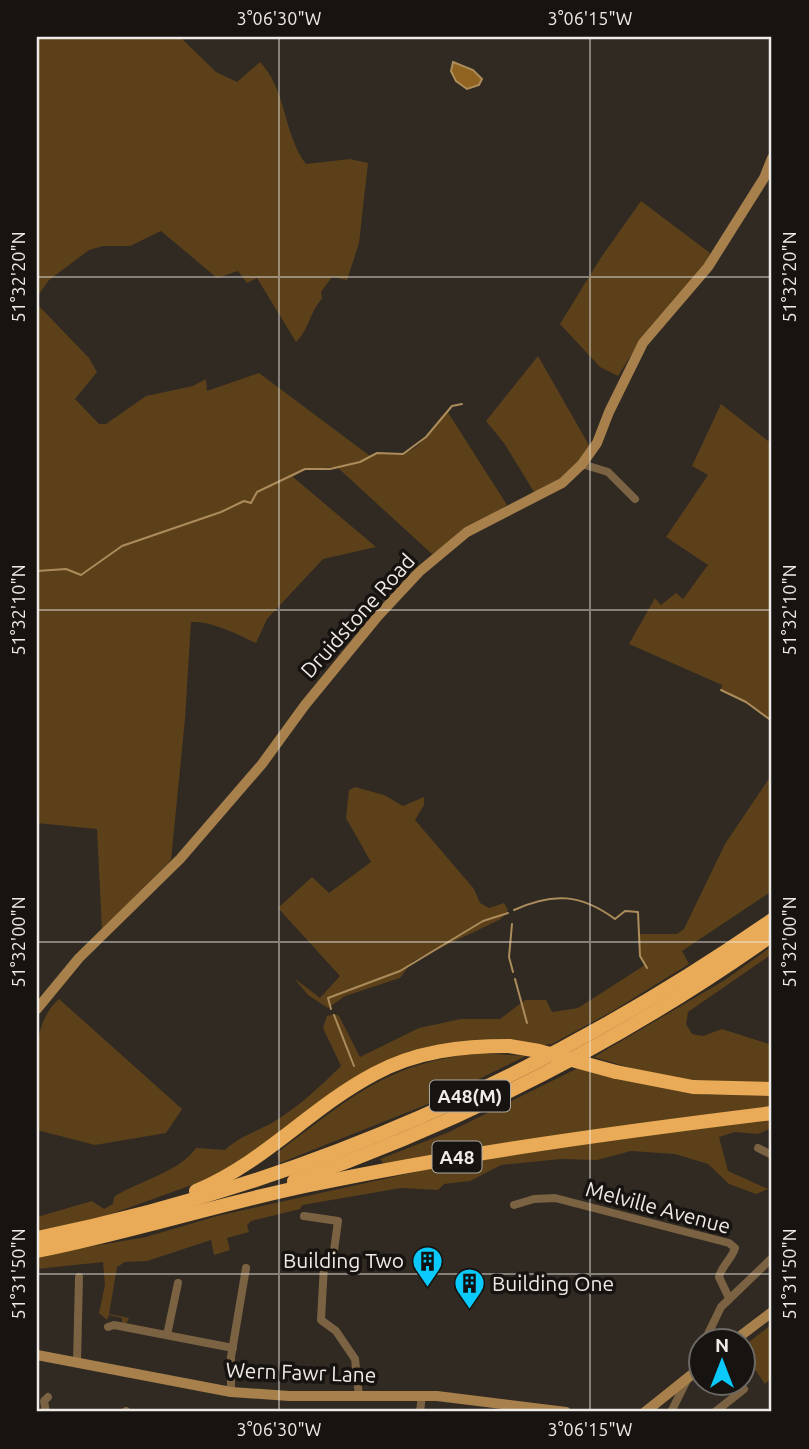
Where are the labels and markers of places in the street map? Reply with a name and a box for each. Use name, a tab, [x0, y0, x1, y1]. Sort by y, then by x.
building icon: Building Two	[410, 1244, 444, 1288]
place label: Building Two	[283, 1248, 404, 1272]
building icon: Building One	[452, 1267, 486, 1311]
place label: Building One	[492, 1271, 614, 1295]

